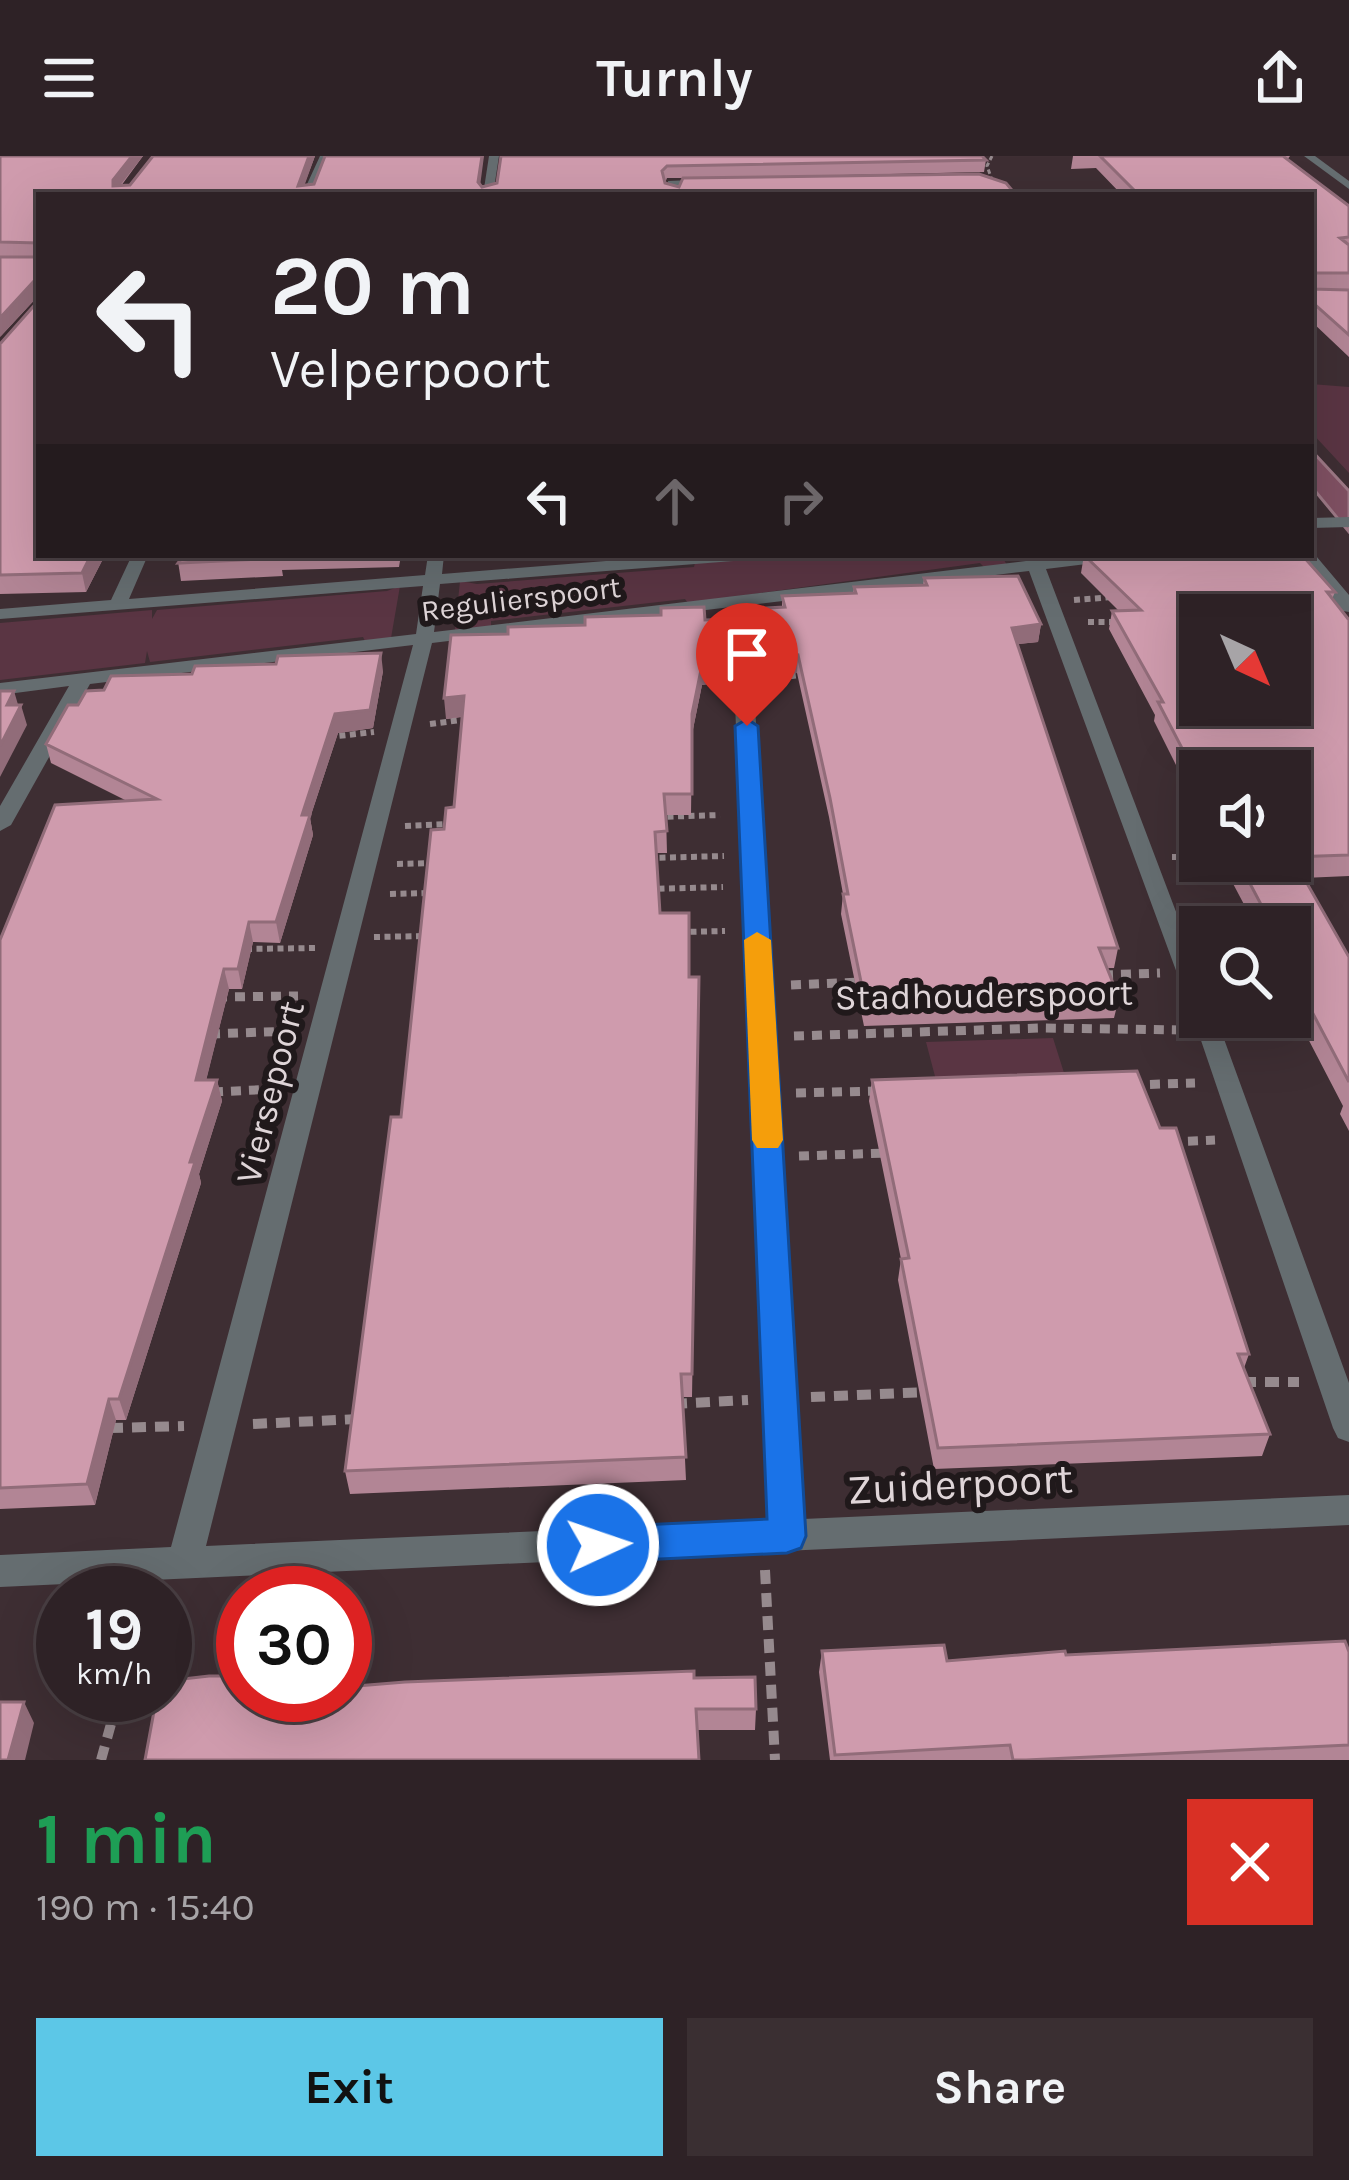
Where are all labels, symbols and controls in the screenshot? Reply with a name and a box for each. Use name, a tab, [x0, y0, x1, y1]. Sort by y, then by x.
icon: menu	[36, 45, 102, 111]
icon: share	[1247, 45, 1313, 111]
text: Turnly	[596, 46, 753, 110]
text: 20 m	[270, 237, 475, 335]
icon: left	[72, 240, 228, 396]
text: Velperpoort	[270, 337, 551, 401]
icon: left	[516, 468, 582, 534]
icon: ahead	[642, 468, 708, 534]
icon: right	[768, 468, 834, 534]
street label: Regulierspoort	[419, 569, 623, 629]
north arrow	[1179, 594, 1311, 726]
map controls	[1179, 594, 1311, 1038]
pin	[696, 603, 798, 726]
icon: arrive	[714, 621, 780, 687]
button: sound	[1179, 750, 1311, 882]
button: search	[1179, 906, 1311, 1038]
street label: Stadhouderspoort	[835, 971, 1134, 1019]
street label: Viersepoort	[227, 997, 313, 1188]
street label: Zuiderpoort	[846, 1453, 1074, 1515]
position arrow	[535, 1482, 661, 1608]
speed limit sign: 30	[216, 1566, 372, 1722]
text: 19	[85, 1594, 143, 1664]
text: km/h	[76, 1656, 152, 1692]
text: 1 min	[36, 1797, 217, 1881]
button: close	[1187, 1799, 1313, 1925]
text: 190 m · 15:40	[36, 1884, 255, 1930]
button: Exit	[36, 2018, 663, 2156]
button: Share	[687, 2018, 1313, 2156]

